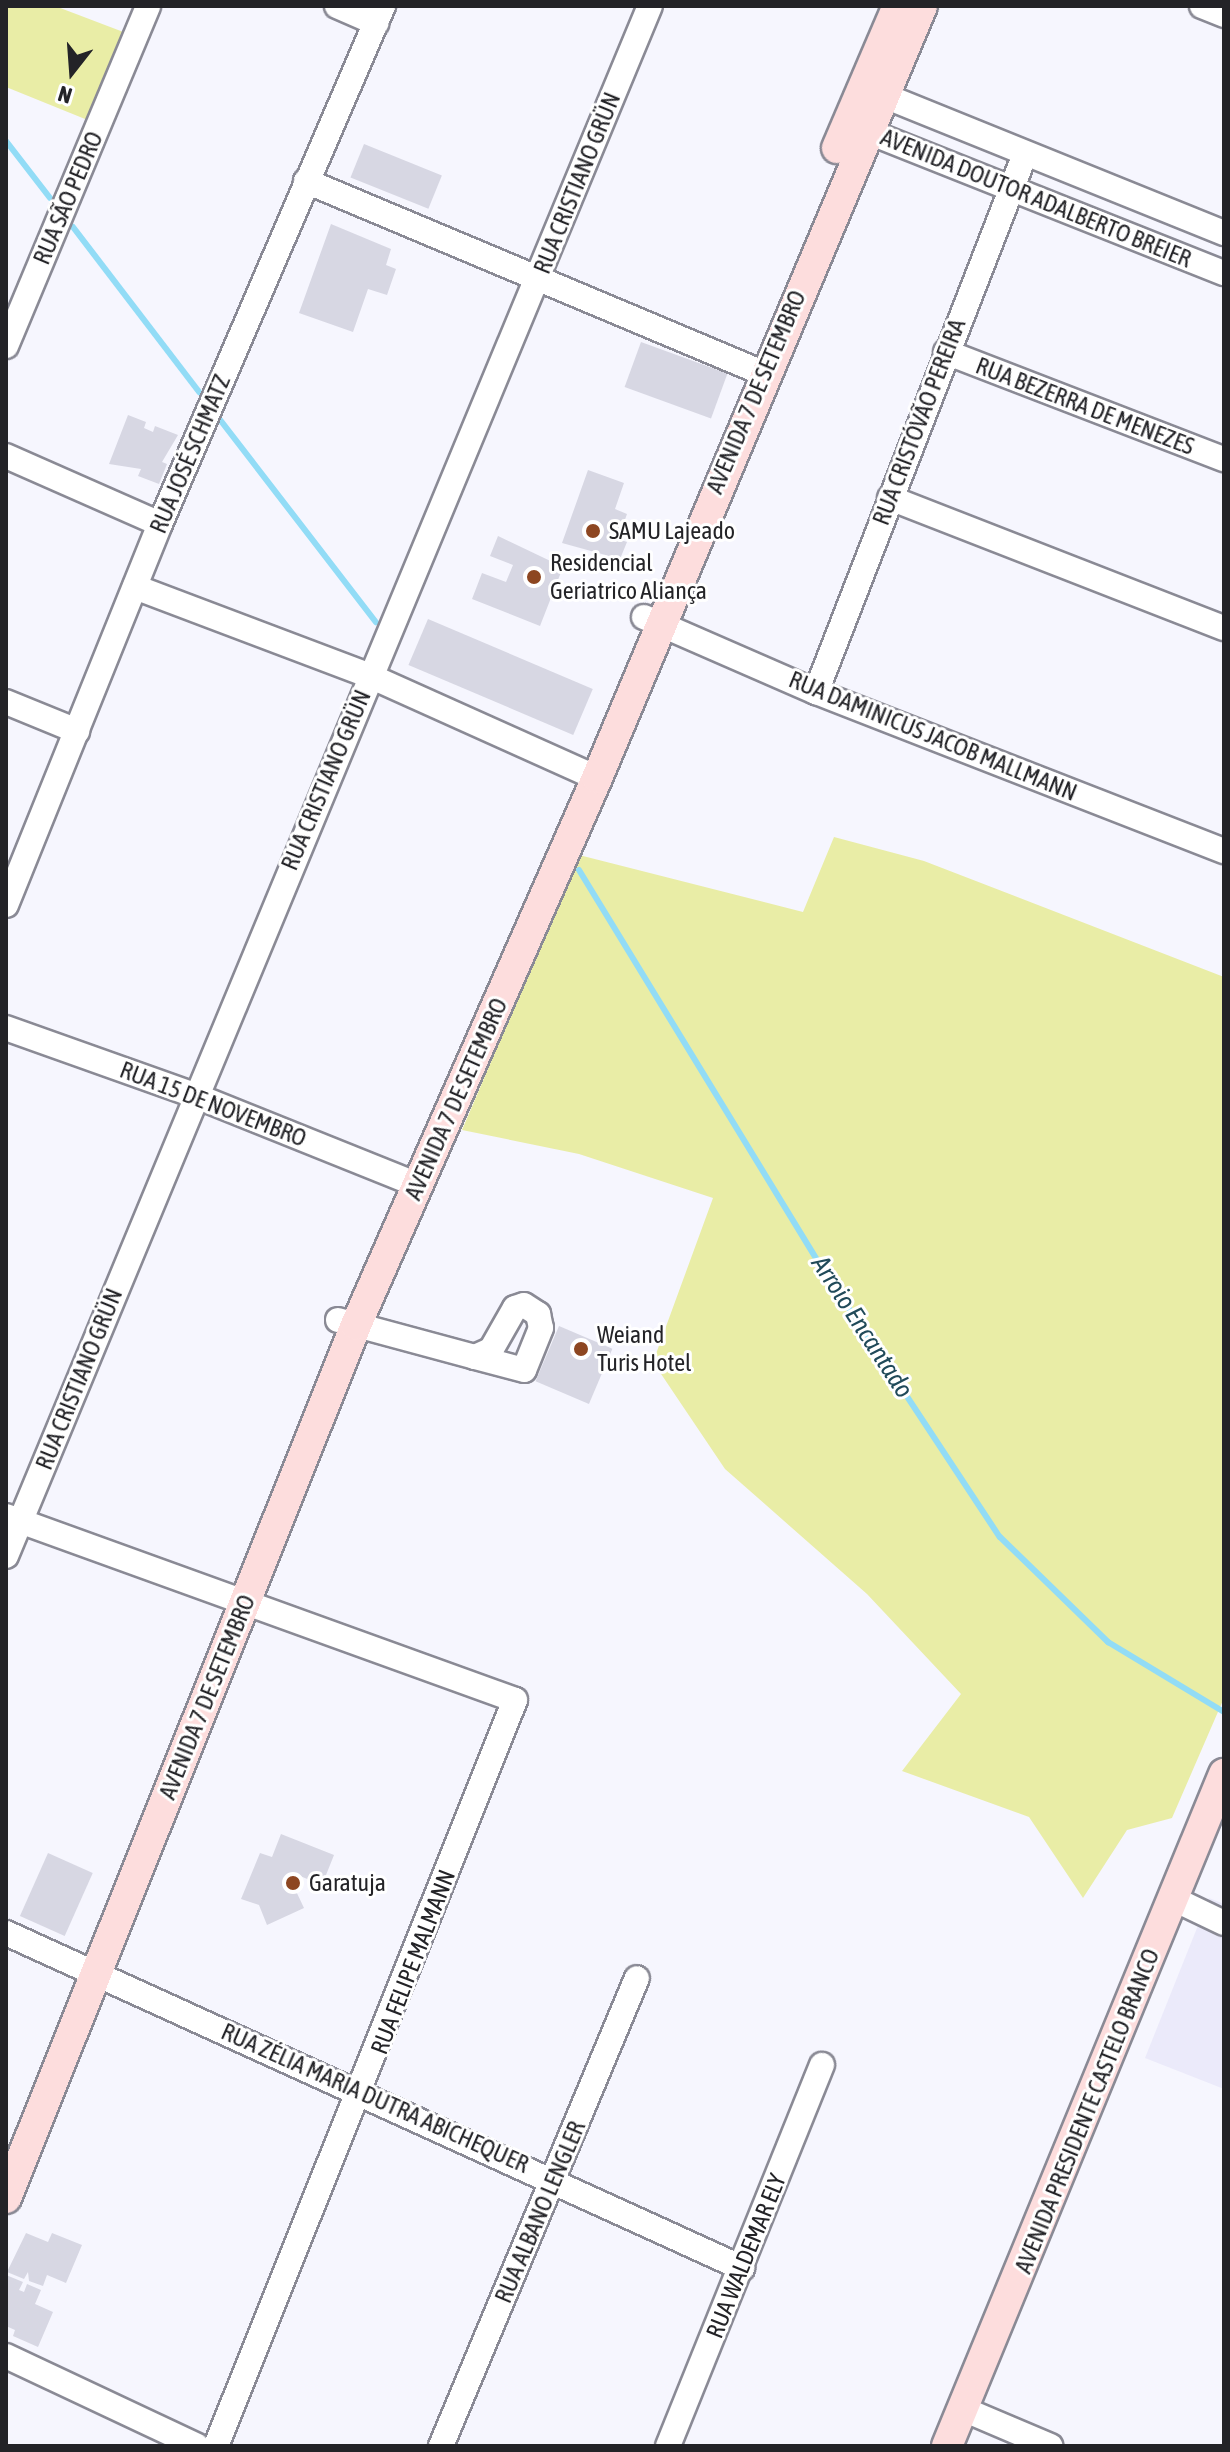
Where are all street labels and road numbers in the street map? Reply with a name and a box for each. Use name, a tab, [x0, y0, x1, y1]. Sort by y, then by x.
street label: RUA CRISTIANO GRÜN	[527, 88, 627, 278]
street label: AVENIDA DOUTOR ADALBERTO BREIER	[877, 122, 1195, 274]
street label: RUA SÃO PEDRO	[27, 127, 109, 269]
street label: AVENIDA 7 DE SETEMBRO	[700, 286, 812, 498]
street label: RUA CRISTÓVÃO PEREIRA	[866, 315, 972, 529]
street label: RUA BEZERRA DE MENEZES	[972, 351, 1198, 461]
street label: RUA JOSÉ SCHMATZ	[144, 370, 236, 538]
street label: RUA DAMINICUS JACOB MALLMANN	[785, 665, 1081, 807]
street label: RUA CRISTIANO GRÜN	[275, 685, 377, 875]
street label: AVENIDA 7 DE SETEMBRO	[399, 994, 513, 1204]
street label: RUA 15 DE NOVEMBRO	[116, 1055, 310, 1153]
street label: RUA CRISTIANO GRÜN	[29, 1284, 129, 1474]
street label: AVENIDA 7 DE SETEMBRO	[153, 1591, 261, 1803]
street label: RUA FELIPE MALMANN	[365, 1866, 461, 2058]
street label: AVENIDA PRESIDENTE CASTELO BRANCO	[1009, 1945, 1165, 2277]
street label: RUA ZÉLIA MARIA DUTRA ABICHEQUER	[217, 2017, 533, 2179]
street label: RUA ALBANO LENGLER	[489, 2117, 591, 2307]
street label: RUA WALDEMAR ELY	[700, 2170, 792, 2342]

